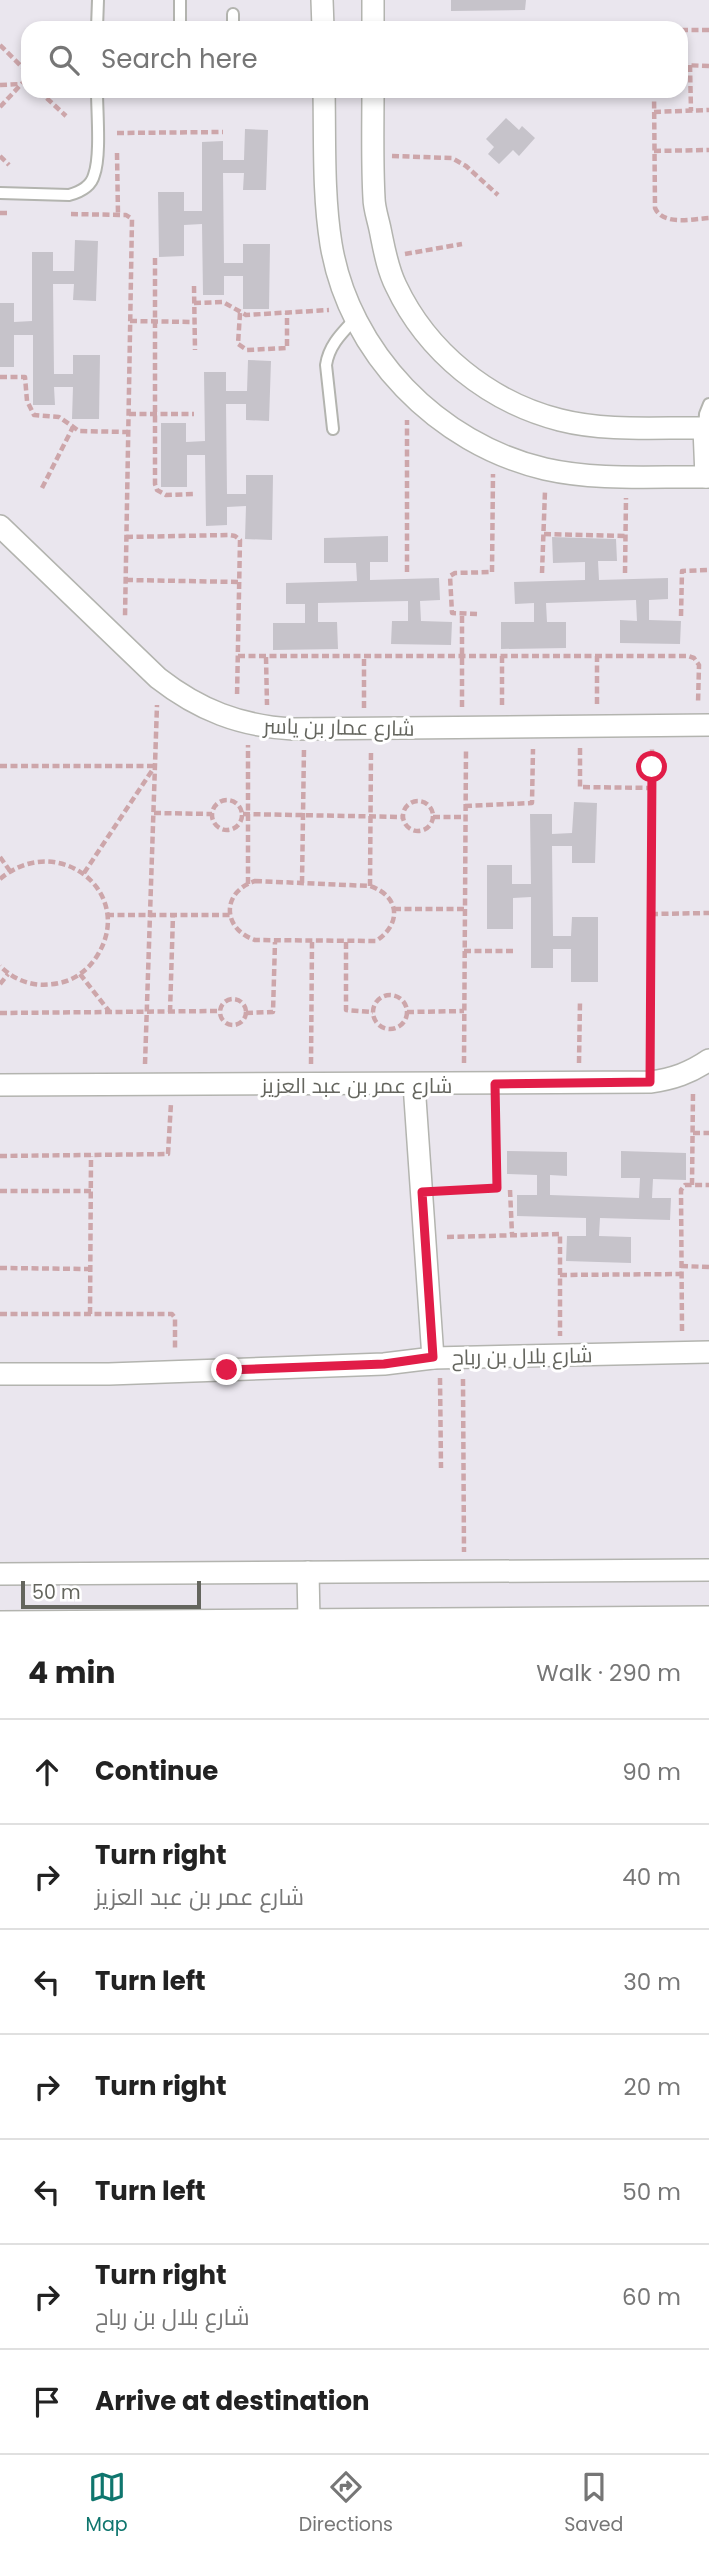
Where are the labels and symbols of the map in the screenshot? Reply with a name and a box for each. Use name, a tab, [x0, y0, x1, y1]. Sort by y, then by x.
street label: شارع عمار بن ياسر	[262, 711, 415, 743]
route start	[636, 751, 667, 782]
street label: شارع عمر بن عبد العزيز	[261, 1071, 452, 1100]
street label: شارع بلال بن رباح	[451, 1340, 593, 1372]
route end	[211, 1354, 242, 1385]
scale bar	[21, 1578, 201, 1610]

